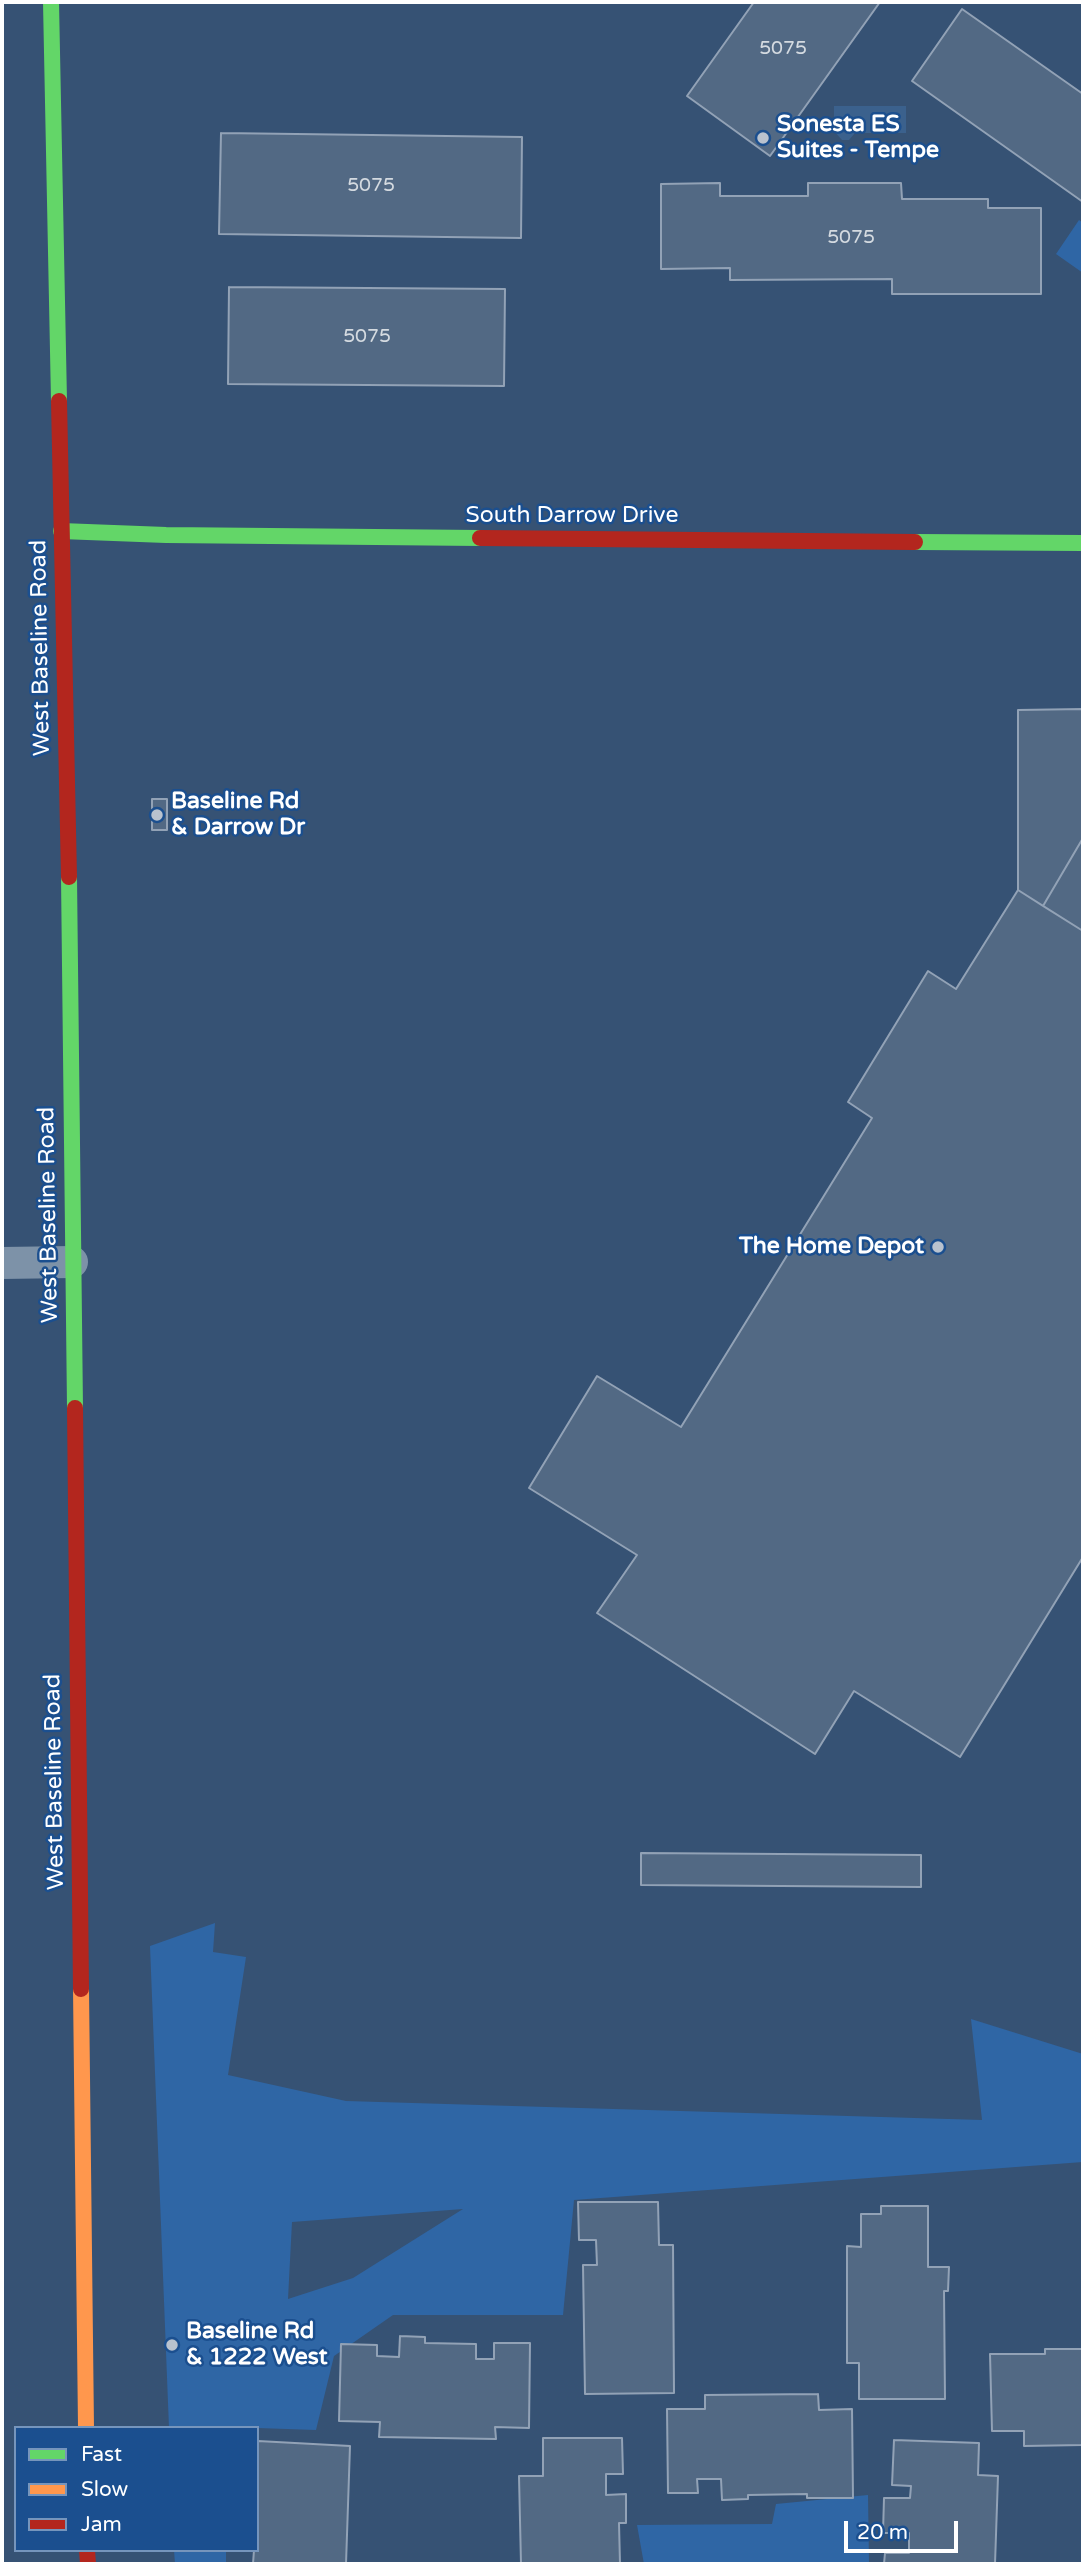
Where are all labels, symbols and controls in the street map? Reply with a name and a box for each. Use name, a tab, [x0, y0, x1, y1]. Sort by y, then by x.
house number: 5075	[759, 38, 807, 60]
place label: Sonesta ES Suites - Tempe	[777, 111, 939, 165]
marker: Sonesta ES Suites - Tempe	[755, 130, 771, 146]
house number: 5075	[347, 175, 395, 197]
house number: 5075	[827, 227, 875, 249]
house number: 5075	[343, 326, 391, 348]
street label: South Darrow Drive	[466, 502, 678, 530]
street label: West Baseline Road	[25, 540, 57, 756]
place label: Baseline Rd & Darrow Dr	[171, 788, 305, 842]
marker: Baseline Rd & Darrow Dr	[149, 807, 165, 823]
street label: West Baseline Road	[33, 1107, 65, 1323]
place label: The Home Depot	[739, 1233, 924, 1261]
marker: The Home Depot	[930, 1239, 946, 1255]
street label: West Baseline Road	[39, 1674, 71, 1890]
place label: Baseline Rd & 1222 West	[186, 2318, 328, 2372]
marker: Baseline Rd & 1222 West	[164, 2337, 180, 2353]
legend	[14, 2426, 259, 2552]
text: Fast	[81, 2442, 122, 2467]
text: Slow	[81, 2477, 128, 2502]
scale bar	[847, 2506, 961, 2550]
text: Jam	[81, 2512, 122, 2537]
text: 20 m	[857, 2520, 908, 2545]

